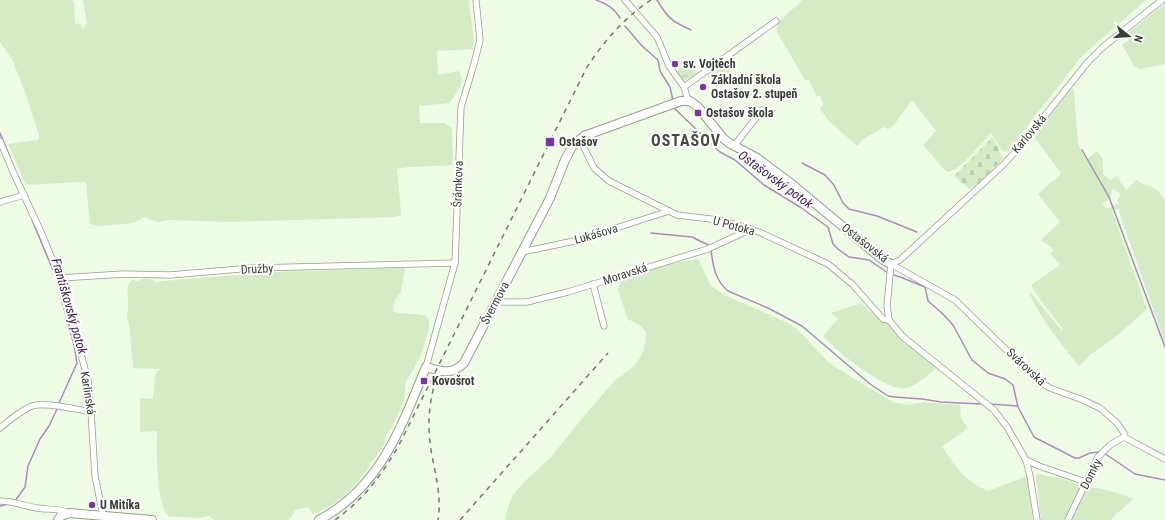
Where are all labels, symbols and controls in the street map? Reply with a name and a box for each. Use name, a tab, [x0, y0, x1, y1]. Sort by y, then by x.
north arrow	[1109, 16, 1149, 56]
text: N	[1131, 34, 1145, 44]
place label: sv. Vojtěch	[683, 57, 736, 71]
marker: sv. Vojtěch	[670, 59, 680, 69]
place label: Základní škola Ostašov 2. stupeň	[711, 73, 798, 101]
marker: Základní škola Ostašov 2. stupeň	[698, 82, 708, 92]
place label: Ostašov škola	[706, 106, 774, 120]
marker: Ostašov škola	[693, 108, 703, 118]
street label: Karlovská	[1009, 112, 1049, 156]
district label: OSTAŠOV	[651, 131, 721, 150]
place label: Ostašov	[559, 135, 598, 149]
marker: Ostašov	[544, 136, 556, 148]
water label: Ostašovský potok	[736, 147, 816, 212]
street label: Šrámkova	[449, 160, 466, 208]
street label: U Potoka	[712, 214, 757, 238]
street label: Lukášova	[573, 221, 620, 247]
street label: Ostašovská	[839, 221, 891, 266]
water label: Františkovský potok	[49, 256, 90, 356]
street label: Moravská	[601, 260, 649, 288]
street label: Družby	[240, 261, 274, 277]
street label: Švermova	[477, 279, 512, 327]
street label: Svárovská	[1004, 345, 1049, 389]
street label: Karlinská	[78, 370, 98, 416]
place label: Kovošrot	[432, 374, 475, 388]
marker: Kovošrot	[419, 376, 429, 386]
street label: Domky	[1077, 456, 1105, 492]
place label: U Mitíka	[100, 498, 140, 512]
marker: U Mitíka	[87, 500, 97, 510]

